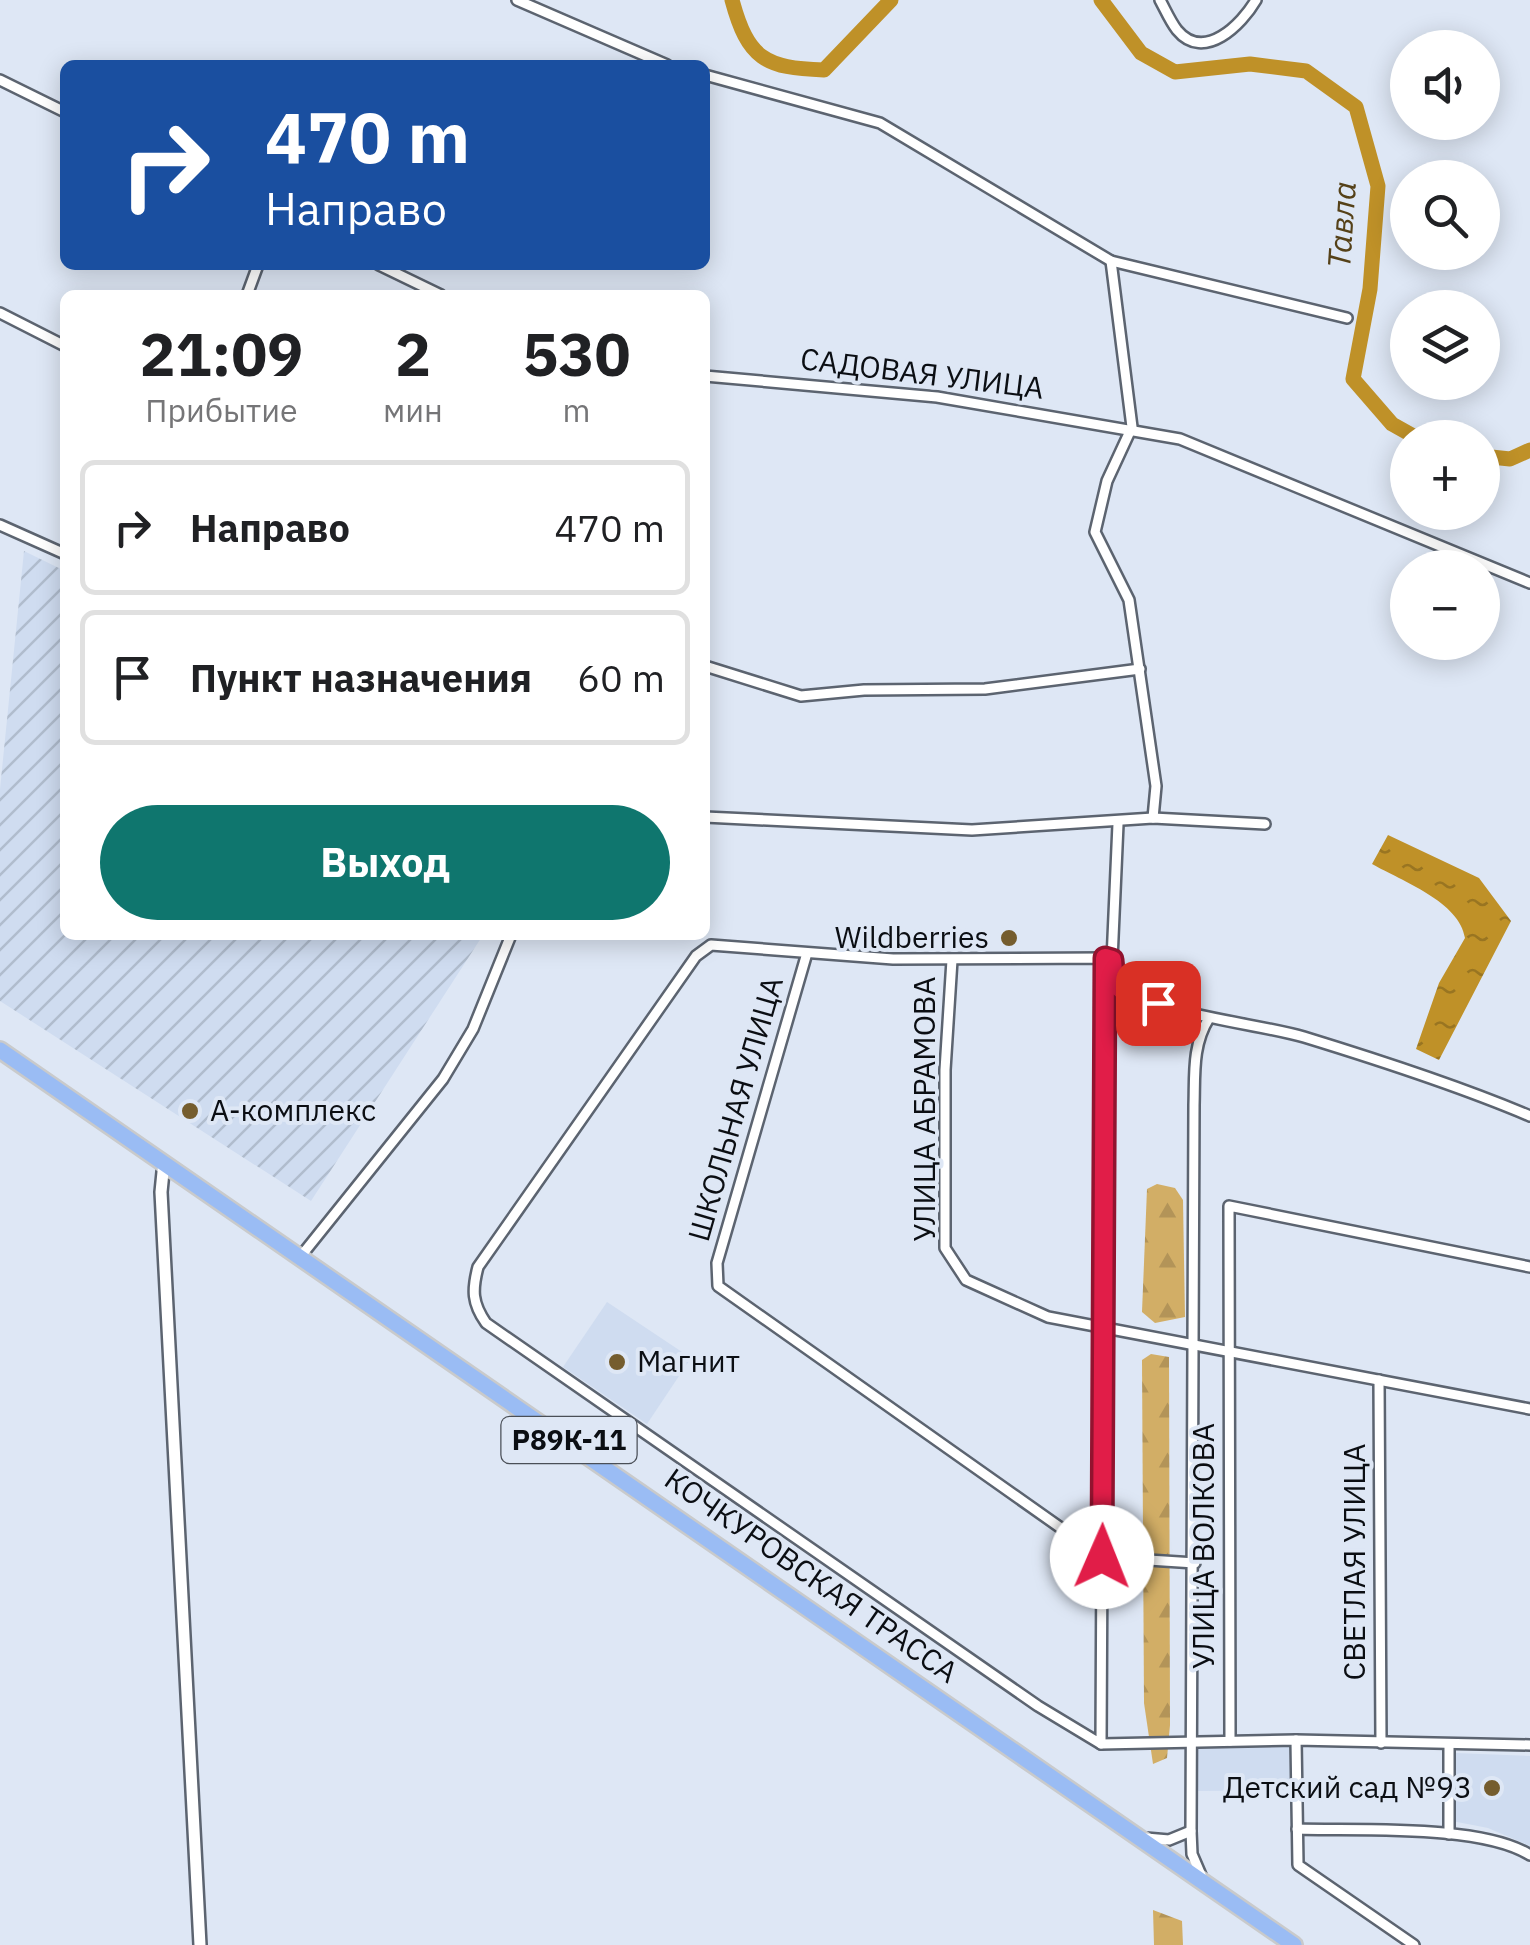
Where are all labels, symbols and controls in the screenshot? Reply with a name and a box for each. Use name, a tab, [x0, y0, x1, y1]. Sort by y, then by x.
map controls	[1390, 30, 1500, 660]
button: sound	[1390, 30, 1500, 140]
text: 470 m	[265, 91, 470, 182]
icon: right	[100, 100, 230, 230]
button: search	[1390, 160, 1500, 270]
text: Направо	[265, 179, 447, 237]
water label: Тавла	[1317, 180, 1365, 270]
button: layers	[1390, 290, 1500, 400]
text: 21:09	[140, 314, 303, 393]
text: 2	[395, 314, 431, 393]
text: 530	[522, 314, 630, 393]
street label: САДОВАЯ УЛИЦА	[798, 338, 1046, 407]
text: Прибытие	[145, 389, 298, 431]
text: мин	[383, 389, 443, 431]
text: m	[562, 389, 590, 431]
button: +	[1390, 420, 1500, 530]
icon: right	[105, 500, 160, 555]
text: Направо	[190, 503, 350, 552]
text: 470 m	[554, 503, 665, 552]
button: −	[1390, 550, 1500, 660]
icon: arrive	[105, 650, 160, 705]
text: Пункт назначения	[190, 653, 532, 702]
text: 60 m	[577, 653, 665, 702]
button: Выход	[100, 805, 670, 920]
place label: Wildberries	[835, 917, 989, 956]
marker: Wildberries	[998, 927, 1020, 949]
pin	[1116, 961, 1201, 1046]
street label: ШКОЛЬНАЯ УЛИЦА	[678, 972, 791, 1246]
icon: arrive	[1131, 976, 1186, 1031]
street label: УЛИЦА АБРАМОВА	[904, 977, 943, 1241]
place label: А-комплекс	[210, 1090, 376, 1129]
marker: А-комплекс	[179, 1100, 201, 1122]
place label: Магнит	[637, 1341, 740, 1380]
marker: Магнит	[606, 1351, 628, 1373]
road number: Р89К-11	[502, 1417, 636, 1463]
street label: УЛИЦА ВОЛКОВА	[1183, 1423, 1222, 1669]
street label: СВЕТЛАЯ УЛИЦА	[1334, 1444, 1373, 1681]
street label: КОЧКУРОВСКАЯ ТРАССА	[658, 1459, 966, 1691]
position arrow	[1050, 1505, 1154, 1609]
place label: Детский сад №93	[1223, 1767, 1472, 1806]
marker: Детский сад №93	[1481, 1777, 1503, 1799]

